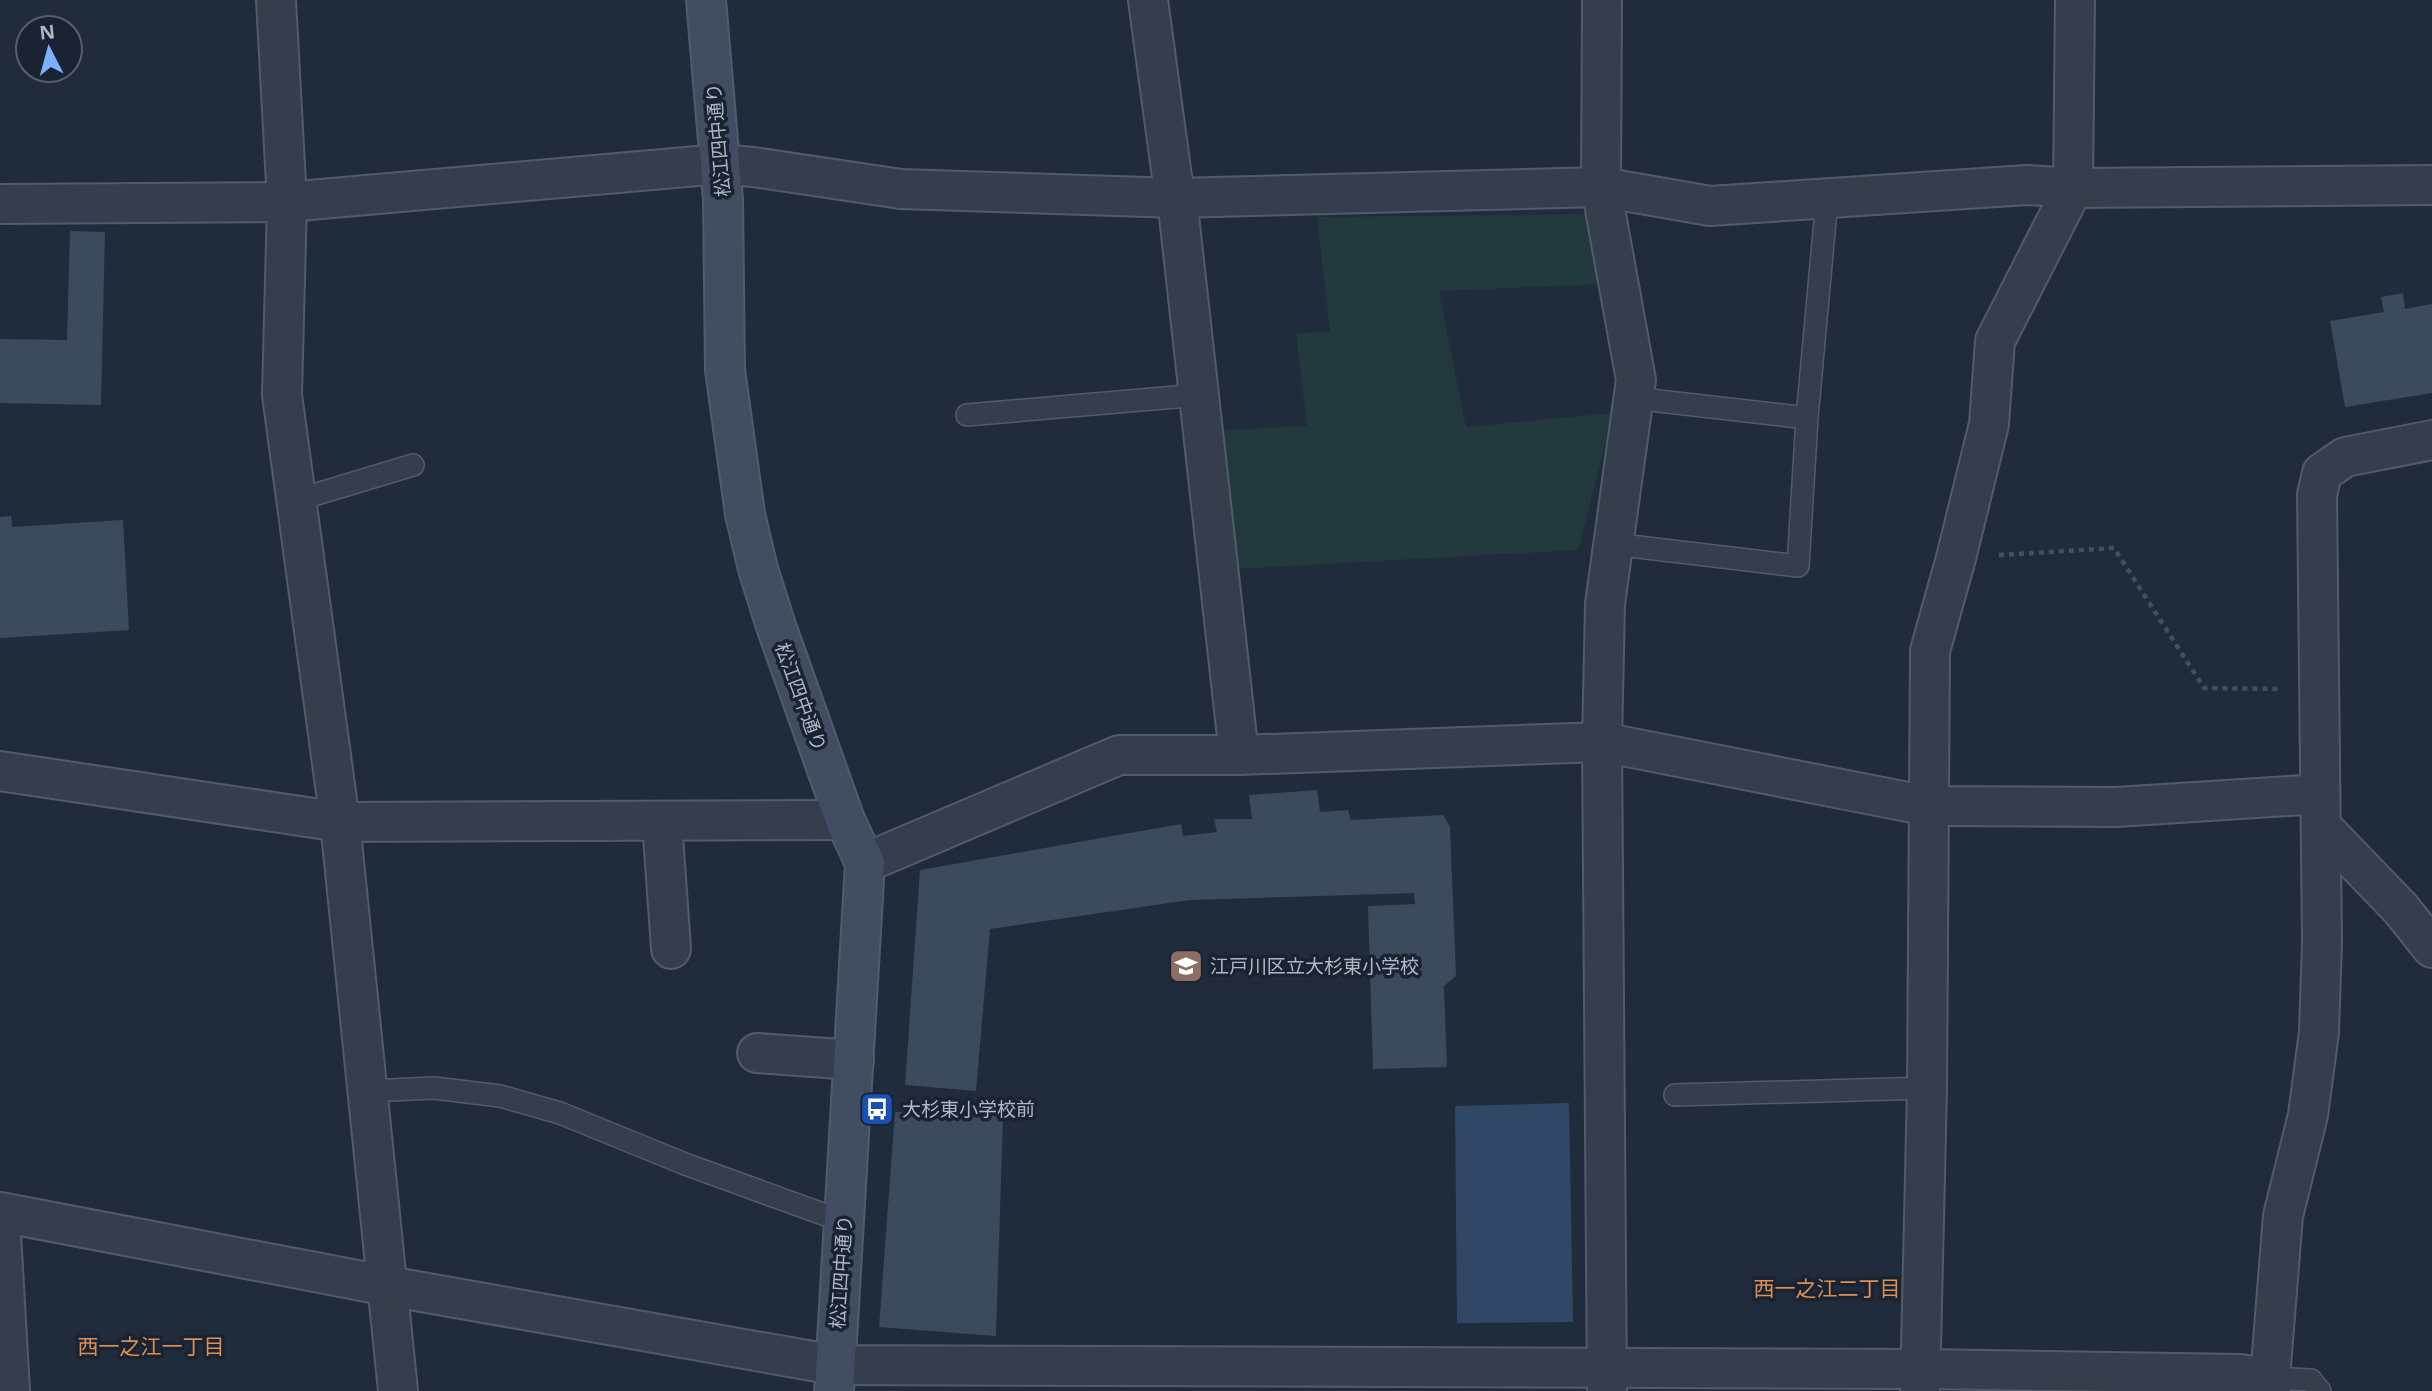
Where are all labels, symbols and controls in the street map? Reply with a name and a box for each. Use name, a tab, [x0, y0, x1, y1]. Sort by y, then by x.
north arrow	[14, 14, 84, 84]
text: N	[38, 18, 56, 46]
street label: 松江四中通り	[700, 82, 736, 198]
street label: 松江四中通り	[769, 639, 833, 755]
school or university icon: 江戸川区立大杉東小学校	[1167, 947, 1205, 985]
place label: 江戸川区立大杉東小学校	[1210, 953, 1419, 979]
bus stop icon: 大杉東小学校前	[858, 1090, 896, 1128]
place label: 大杉東小学校前	[902, 1096, 1035, 1122]
street label: 松江四中通り	[824, 1214, 858, 1330]
district label: 西一之江二丁目	[1754, 1274, 1901, 1302]
district label: 西一之江一丁目	[78, 1332, 225, 1360]

